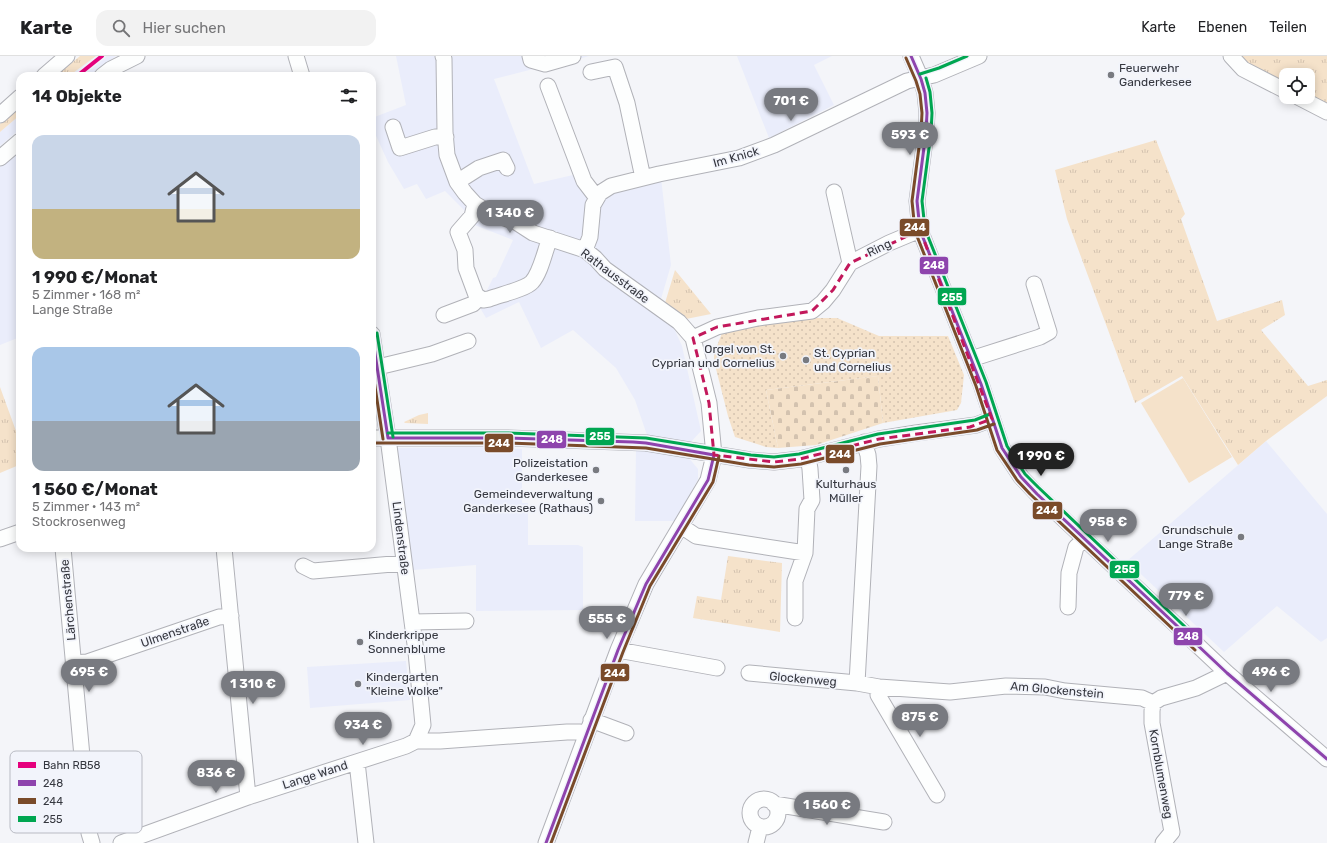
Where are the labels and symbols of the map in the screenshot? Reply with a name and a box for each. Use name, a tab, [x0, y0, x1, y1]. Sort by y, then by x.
place label: Feuerwehr Ganderkesee	[1119, 61, 1192, 89]
marker: Feuerwehr Ganderkesee	[1106, 70, 1116, 80]
pin: 701 €	[763, 88, 819, 122]
pin: 593 €	[882, 122, 938, 156]
street label: Im Knick	[711, 144, 761, 170]
pin: 1 340 €	[473, 200, 547, 234]
line badge: 244	[899, 218, 930, 237]
text: 244	[904, 221, 927, 234]
street label: Ring	[865, 236, 893, 260]
street label: Rathausstraße	[578, 246, 652, 306]
line badge: 248	[919, 256, 949, 275]
text: 248	[923, 259, 945, 272]
line badge: 255	[937, 287, 967, 306]
text: 255	[941, 291, 963, 304]
place label: Orgel von St. Cyprian und Cornelius	[652, 342, 775, 370]
place label: St. Cyprian und Cornelius	[814, 346, 891, 374]
marker: Orgel von St. Cyprian und Cornelius	[778, 351, 788, 361]
marker: St. Cyprian und Cornelius	[801, 355, 811, 365]
line badge: 255	[585, 427, 615, 446]
line badge: 248	[536, 430, 567, 449]
text: 255	[589, 430, 611, 443]
line badge: 244	[484, 433, 514, 453]
text: 248	[541, 433, 563, 446]
text: 244	[488, 437, 511, 450]
pin: 1 990 €	[1004, 443, 1078, 477]
line badge: 244	[825, 444, 855, 464]
text: 244	[829, 448, 852, 461]
place label: Polizeistation Ganderkesee	[513, 456, 588, 484]
marker: Polizeistation Ganderkesee	[591, 465, 601, 475]
marker: Kulturhaus Müller	[841, 465, 851, 475]
place label: Kulturhaus Müller	[816, 477, 876, 505]
place label: Gemeindeverwaltung Ganderkesee (Rathaus)	[463, 487, 593, 515]
marker: Gemeindeverwaltung Ganderkesee (Rathaus)	[596, 496, 606, 506]
street label: Lindenstraße	[390, 501, 412, 576]
line badge: 244	[1032, 501, 1063, 520]
text: 244	[1036, 504, 1059, 517]
pin: 958 €	[1080, 509, 1136, 543]
place label: Grundschule Lange Straße	[1158, 523, 1233, 551]
marker: Grundschule Lange Straße	[1236, 532, 1246, 542]
street label: Lärchenstraße	[57, 559, 79, 641]
line badge: 255	[1109, 560, 1140, 579]
text: 255	[1114, 563, 1136, 576]
pin: 779 €	[1158, 583, 1214, 617]
pin: 555 €	[579, 606, 635, 640]
street label: Ulmenstraße	[139, 614, 211, 650]
line badge: 248	[1173, 627, 1203, 646]
place label: Kinderkrippe Sonnenblume	[368, 628, 446, 656]
text: 248	[1177, 630, 1199, 643]
marker: Kinderkrippe Sonnenblume	[355, 637, 365, 647]
pin: 695 €	[61, 659, 117, 693]
pin: 496 €	[1243, 659, 1299, 693]
line badge: 244	[600, 663, 630, 682]
text: 244	[604, 667, 627, 680]
street label: Glockenweg	[769, 669, 837, 689]
place label: Kindergarten "Kleine Wolke"	[366, 670, 443, 698]
pin: 1 310 €	[216, 671, 290, 705]
marker: Kindergarten "Kleine Wolke"	[353, 679, 363, 689]
street label: Am Glockenstein	[1010, 679, 1104, 701]
pin: 875 €	[892, 704, 948, 738]
pin: 934 €	[335, 712, 391, 746]
street label: Kornblumenweg	[1146, 728, 1176, 820]
legend	[10, 751, 142, 833]
street label: Lange Wand	[281, 758, 349, 792]
text: Bahn RB58	[43, 759, 101, 772]
pin: 836 €	[188, 760, 244, 794]
text: 248	[43, 777, 63, 790]
pin: 1 560 €	[790, 792, 864, 826]
text: 244	[43, 795, 63, 808]
text: 255	[43, 813, 63, 826]

